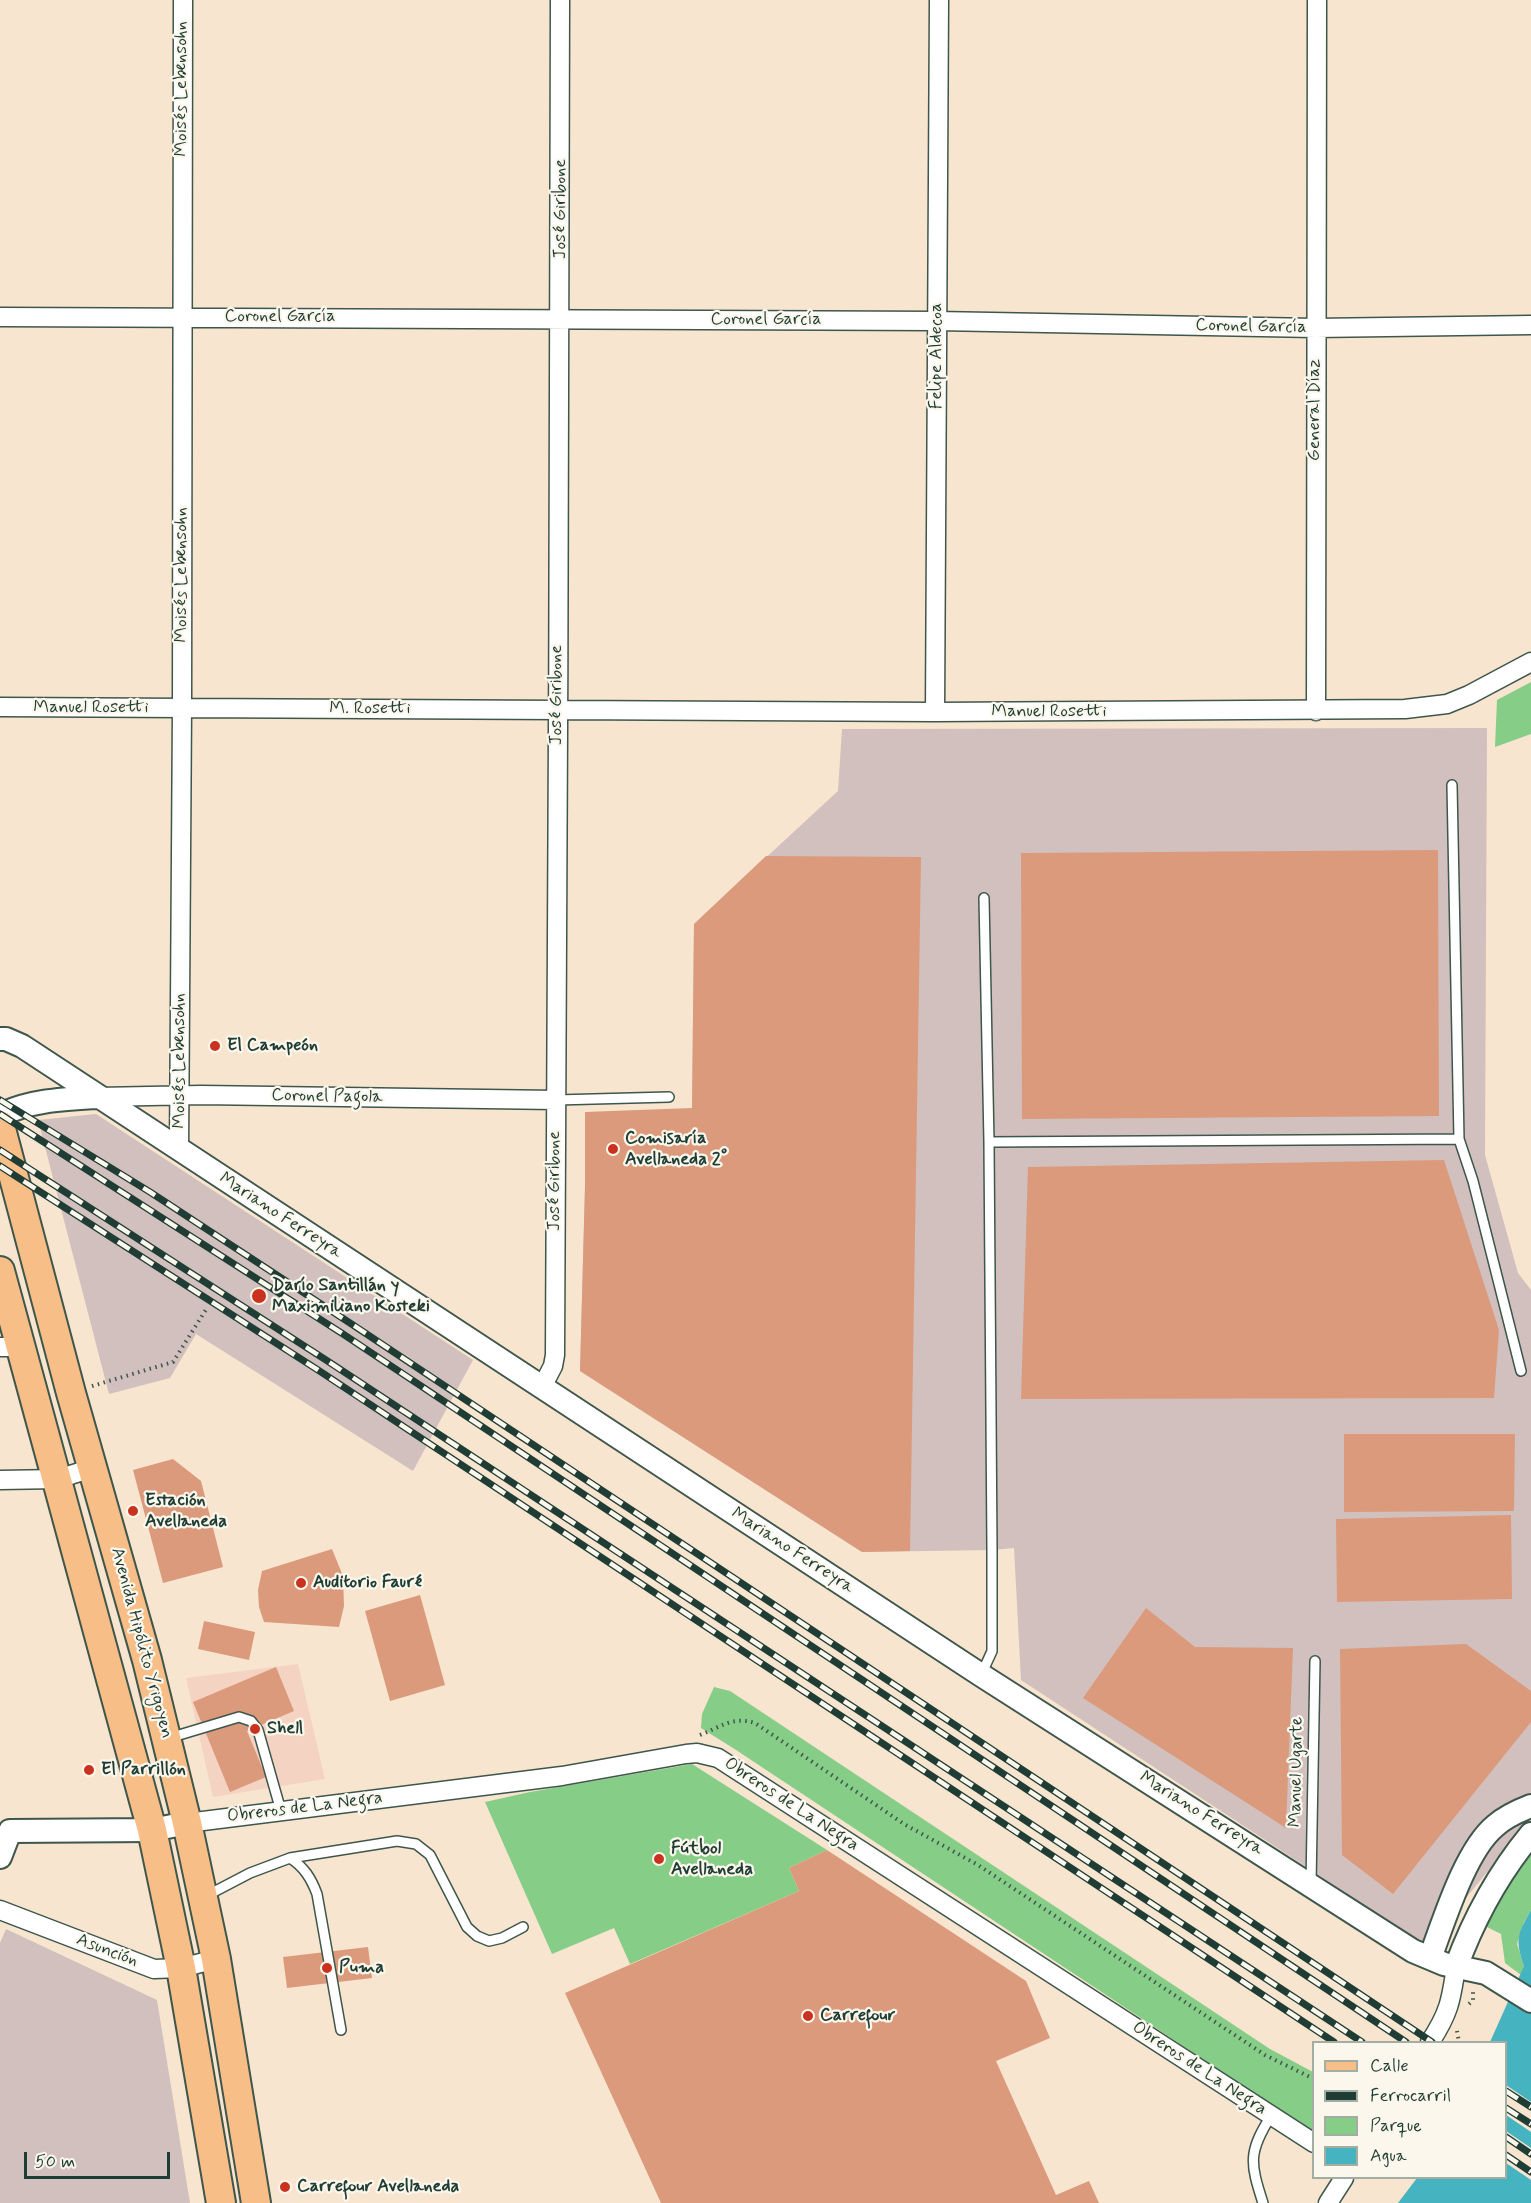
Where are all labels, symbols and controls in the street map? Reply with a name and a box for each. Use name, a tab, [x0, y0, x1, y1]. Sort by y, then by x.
street label: Moisés Lebensohn	[171, 21, 193, 157]
street label: José Giribone	[550, 159, 572, 259]
street label: Felipe Aldecoa	[926, 303, 948, 409]
street label: Coronel García	[224, 306, 336, 328]
street label: Coronel García	[710, 309, 822, 331]
street label: Coronel García	[1195, 315, 1307, 339]
street label: General Díaz	[1304, 359, 1326, 461]
street label: Moisés Lebensohn	[171, 507, 193, 643]
street label: José Giribone	[546, 645, 568, 745]
street label: Manuel Rosetti	[33, 697, 149, 719]
street label: M. Rosetti	[329, 698, 411, 720]
street label: Manuel Rosetti	[991, 701, 1107, 723]
street label: Moisés Lebensohn	[169, 993, 191, 1129]
place label: El Campeón	[227, 1035, 318, 1057]
marker: El Campeón	[208, 1039, 222, 1053]
street label: Coronel Pagola	[271, 1085, 383, 1109]
place label: Comisaría Avellaneda 2°	[625, 1128, 727, 1170]
street label: José Giribone	[544, 1131, 566, 1231]
marker: Comisaría Avellaneda 2°	[606, 1142, 620, 1156]
street label: Mariano Ferreyra	[215, 1168, 345, 1264]
place label: Darío Santillán y Maximiliano Kosteki	[272, 1275, 430, 1318]
marker: Darío Santillán y Maximiliano Kosteki	[250, 1287, 268, 1305]
place label: Estación Avellaneda	[145, 1490, 227, 1532]
street label: Mariano Ferreyra	[727, 1503, 857, 1599]
marker: Estación Avellaneda	[126, 1504, 140, 1518]
street label: Avenida Hipólito Yrigoyen	[105, 1545, 177, 1741]
place label: Auditorio Fauré	[313, 1572, 422, 1594]
marker: Auditorio Fauré	[294, 1576, 308, 1590]
street label: Manuel Ugarte	[1285, 1716, 1309, 1828]
place label: Shell	[267, 1718, 303, 1740]
marker: Shell	[248, 1722, 262, 1736]
street label: Obreros de La Negra	[720, 1753, 862, 1857]
place label: El Parrillón	[101, 1759, 186, 1781]
marker: El Parrillón	[82, 1763, 96, 1777]
street label: Mariano Ferreyra	[1135, 1767, 1267, 1861]
street label: Obreros de La Negra	[226, 1788, 384, 1828]
place label: Fútbol Avellaneda	[671, 1838, 753, 1880]
marker: Fútbol Avellaneda	[652, 1852, 666, 1866]
street label: Asunción	[73, 1929, 141, 1973]
place label: Puma	[339, 1957, 384, 1979]
marker: Puma	[320, 1961, 334, 1975]
place label: Carrefour	[820, 2005, 895, 2027]
marker: Carrefour	[801, 2009, 815, 2023]
street label: Obreros de La Negra	[1128, 2017, 1270, 2121]
legend	[1312, 2041, 1507, 2179]
text: Calle	[1370, 2054, 1409, 2078]
text: Ferrocarril	[1370, 2084, 1451, 2108]
text: Parque	[1370, 2114, 1422, 2138]
scale bar	[27, 2140, 172, 2178]
text: Agua	[1370, 2144, 1407, 2168]
text: 50 m	[35, 2150, 75, 2174]
place label: Carrefour Avellaneda	[297, 2176, 459, 2198]
marker: Carrefour Avellaneda	[278, 2180, 292, 2194]

